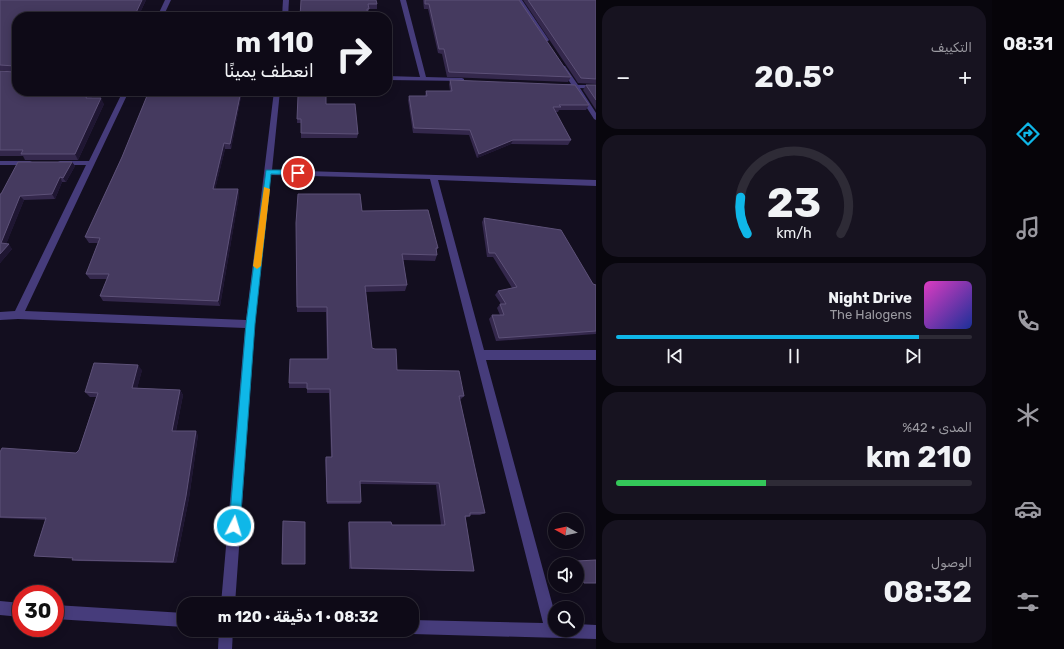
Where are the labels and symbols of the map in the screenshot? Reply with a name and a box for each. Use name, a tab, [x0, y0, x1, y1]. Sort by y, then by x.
pin	[281, 156, 315, 190]
position arrow	[213, 505, 255, 547]
north arrow	[548, 513, 584, 549]
speed limit sign: 30	[12, 585, 64, 637]

